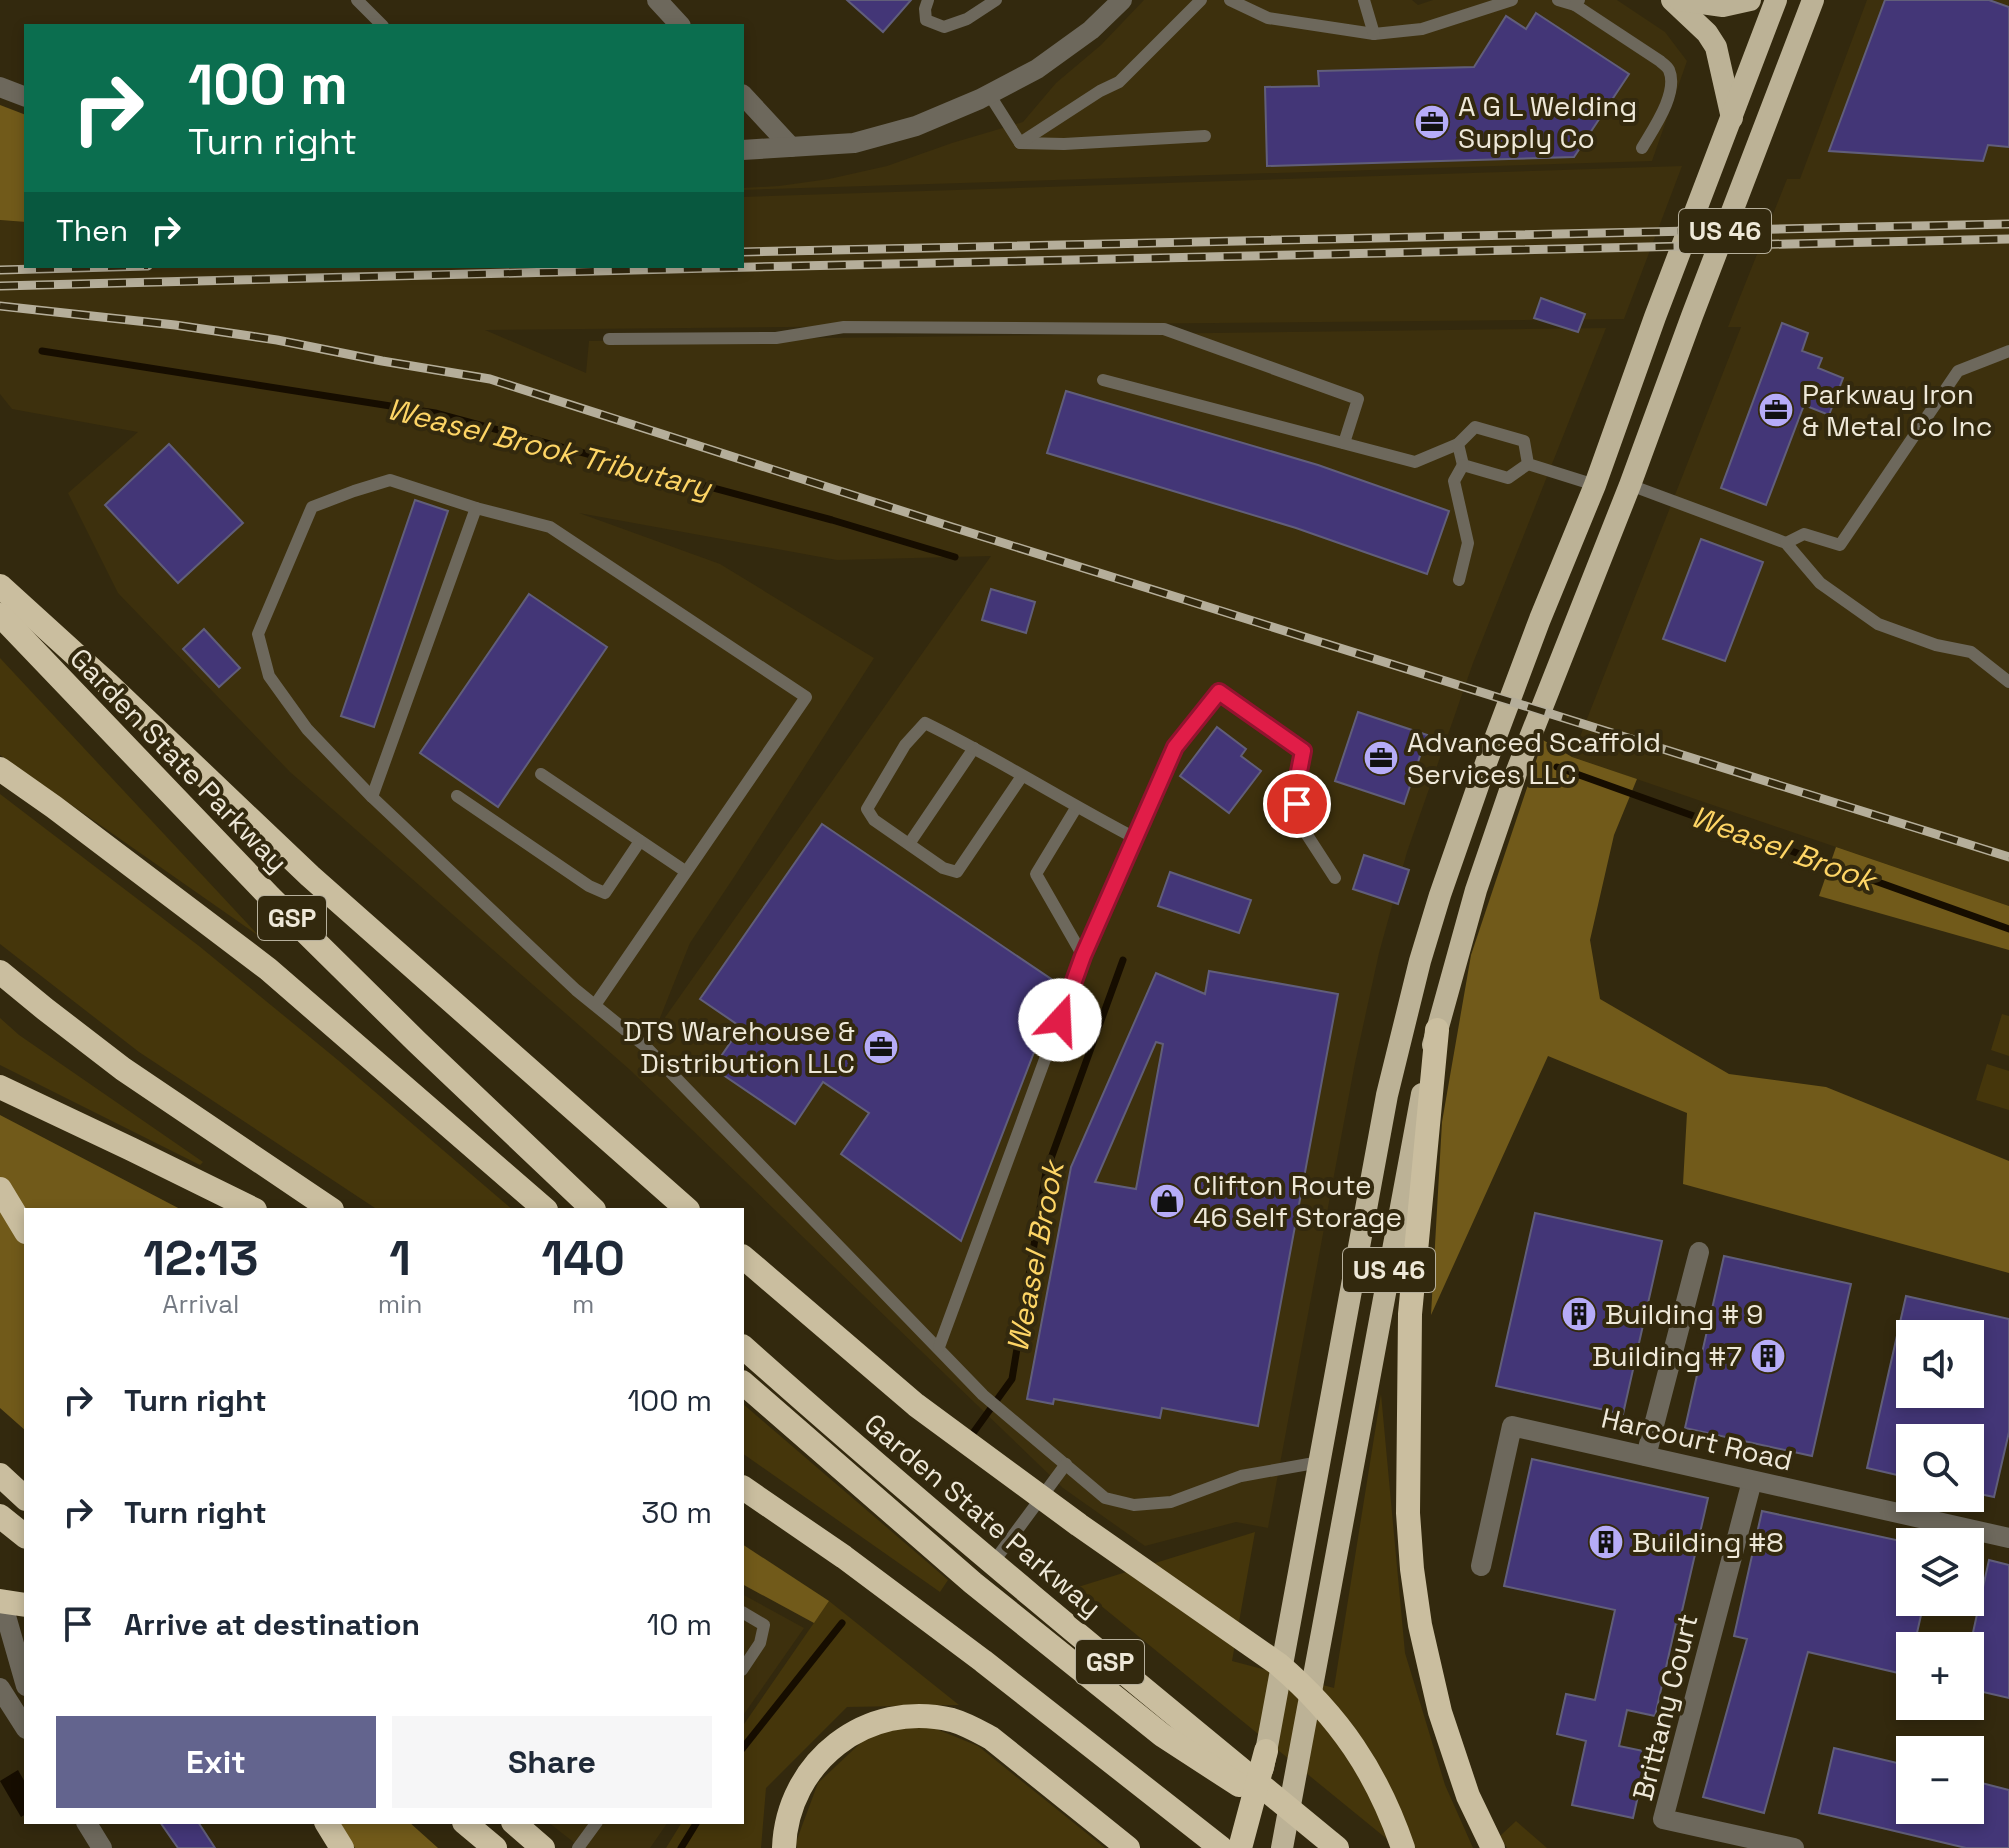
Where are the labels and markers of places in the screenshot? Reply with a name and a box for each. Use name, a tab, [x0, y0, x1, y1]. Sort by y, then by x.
place label: A G L Welding Supply Co	[1458, 88, 1637, 156]
office icon: A G L Welding Supply Co	[1413, 103, 1451, 141]
place label: Parkway Iron & Metal Co Inc	[1802, 376, 1993, 444]
office icon: Parkway Iron & Metal Co Inc	[1757, 391, 1795, 429]
place label: Advanced Scaffold Services LLC	[1407, 724, 1661, 792]
office icon: Advanced Scaffold Services LLC	[1362, 739, 1400, 777]
pin	[1263, 770, 1331, 838]
place label: DTS Warehouse & Distribution LLC	[623, 1013, 855, 1081]
office icon: DTS Warehouse & Distribution LLC	[862, 1028, 900, 1066]
place label: Clifton Route 46 Self Storage	[1193, 1167, 1402, 1235]
shop icon: Clifton Route 46 Self Storage	[1148, 1182, 1186, 1220]
building icon: Building # 9	[1560, 1295, 1598, 1333]
place label: Building # 9	[1605, 1296, 1764, 1332]
building icon: Building #7	[1749, 1337, 1787, 1375]
place label: Building #7	[1592, 1338, 1742, 1374]
building icon: Building #8	[1587, 1523, 1625, 1561]
place label: Building #8	[1632, 1524, 1784, 1560]

